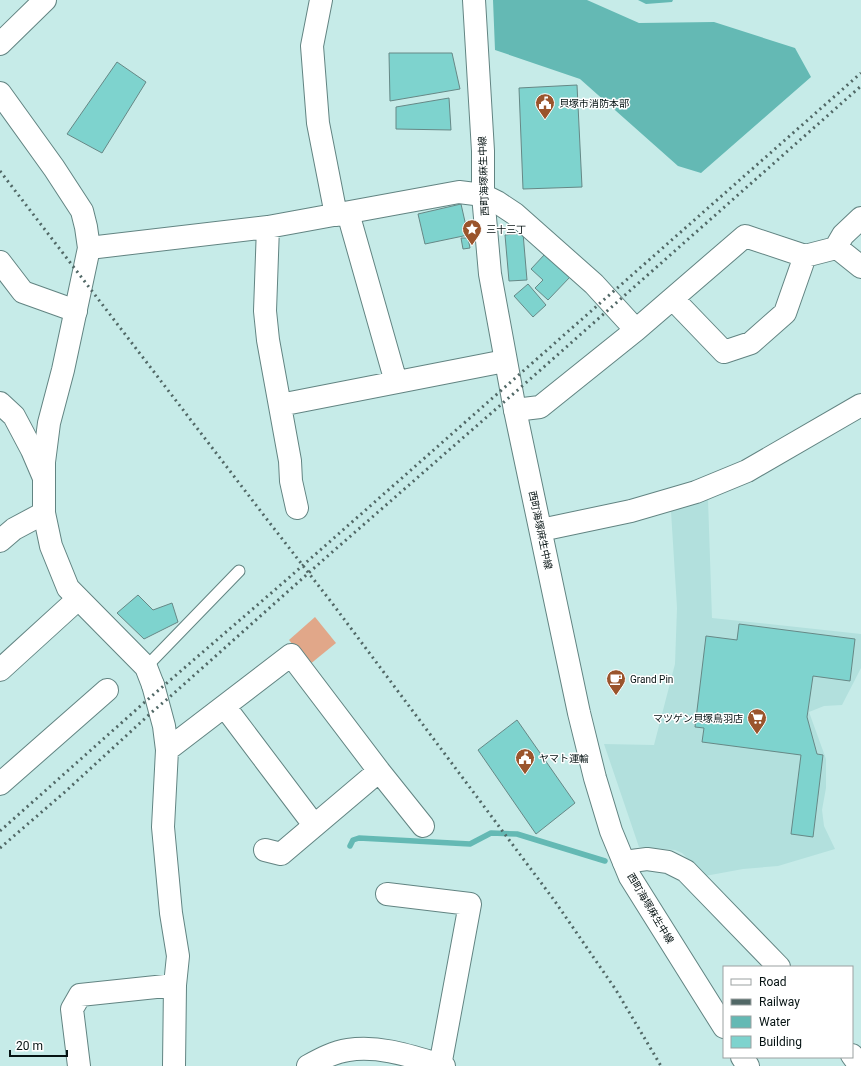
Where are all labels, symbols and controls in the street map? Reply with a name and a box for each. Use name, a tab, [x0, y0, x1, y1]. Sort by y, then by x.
public building icon: 貝塚市消防本部	[534, 92, 556, 120]
place label: 貝塚市消防本部	[559, 98, 629, 109]
street label: 西町海塚麻生中線	[477, 136, 490, 216]
place icon: 三十三丁	[461, 218, 483, 246]
place label: 三十三丁	[486, 224, 526, 235]
street label: 西町海塚麻生中線	[527, 490, 554, 570]
cafe icon: Grand Pin	[605, 668, 627, 696]
place label: Grand Pin	[630, 674, 673, 685]
supermarket icon: マツゲン貝塚鳥羽店	[746, 707, 768, 735]
place label: マツゲン貝塚鳥羽店	[653, 713, 743, 724]
public building icon: ヤマト運輸	[514, 747, 536, 775]
place label: ヤマト運輸	[539, 753, 589, 764]
street label: 西町海塚麻生中線	[625, 871, 676, 945]
legend	[723, 966, 853, 1058]
text: Road	[759, 975, 787, 989]
text: Railway	[759, 995, 800, 1009]
text: Water	[759, 1015, 790, 1029]
scale bar	[10, 1032, 67, 1058]
text: Building	[759, 1035, 802, 1049]
text: 20 m	[16, 1039, 43, 1053]

